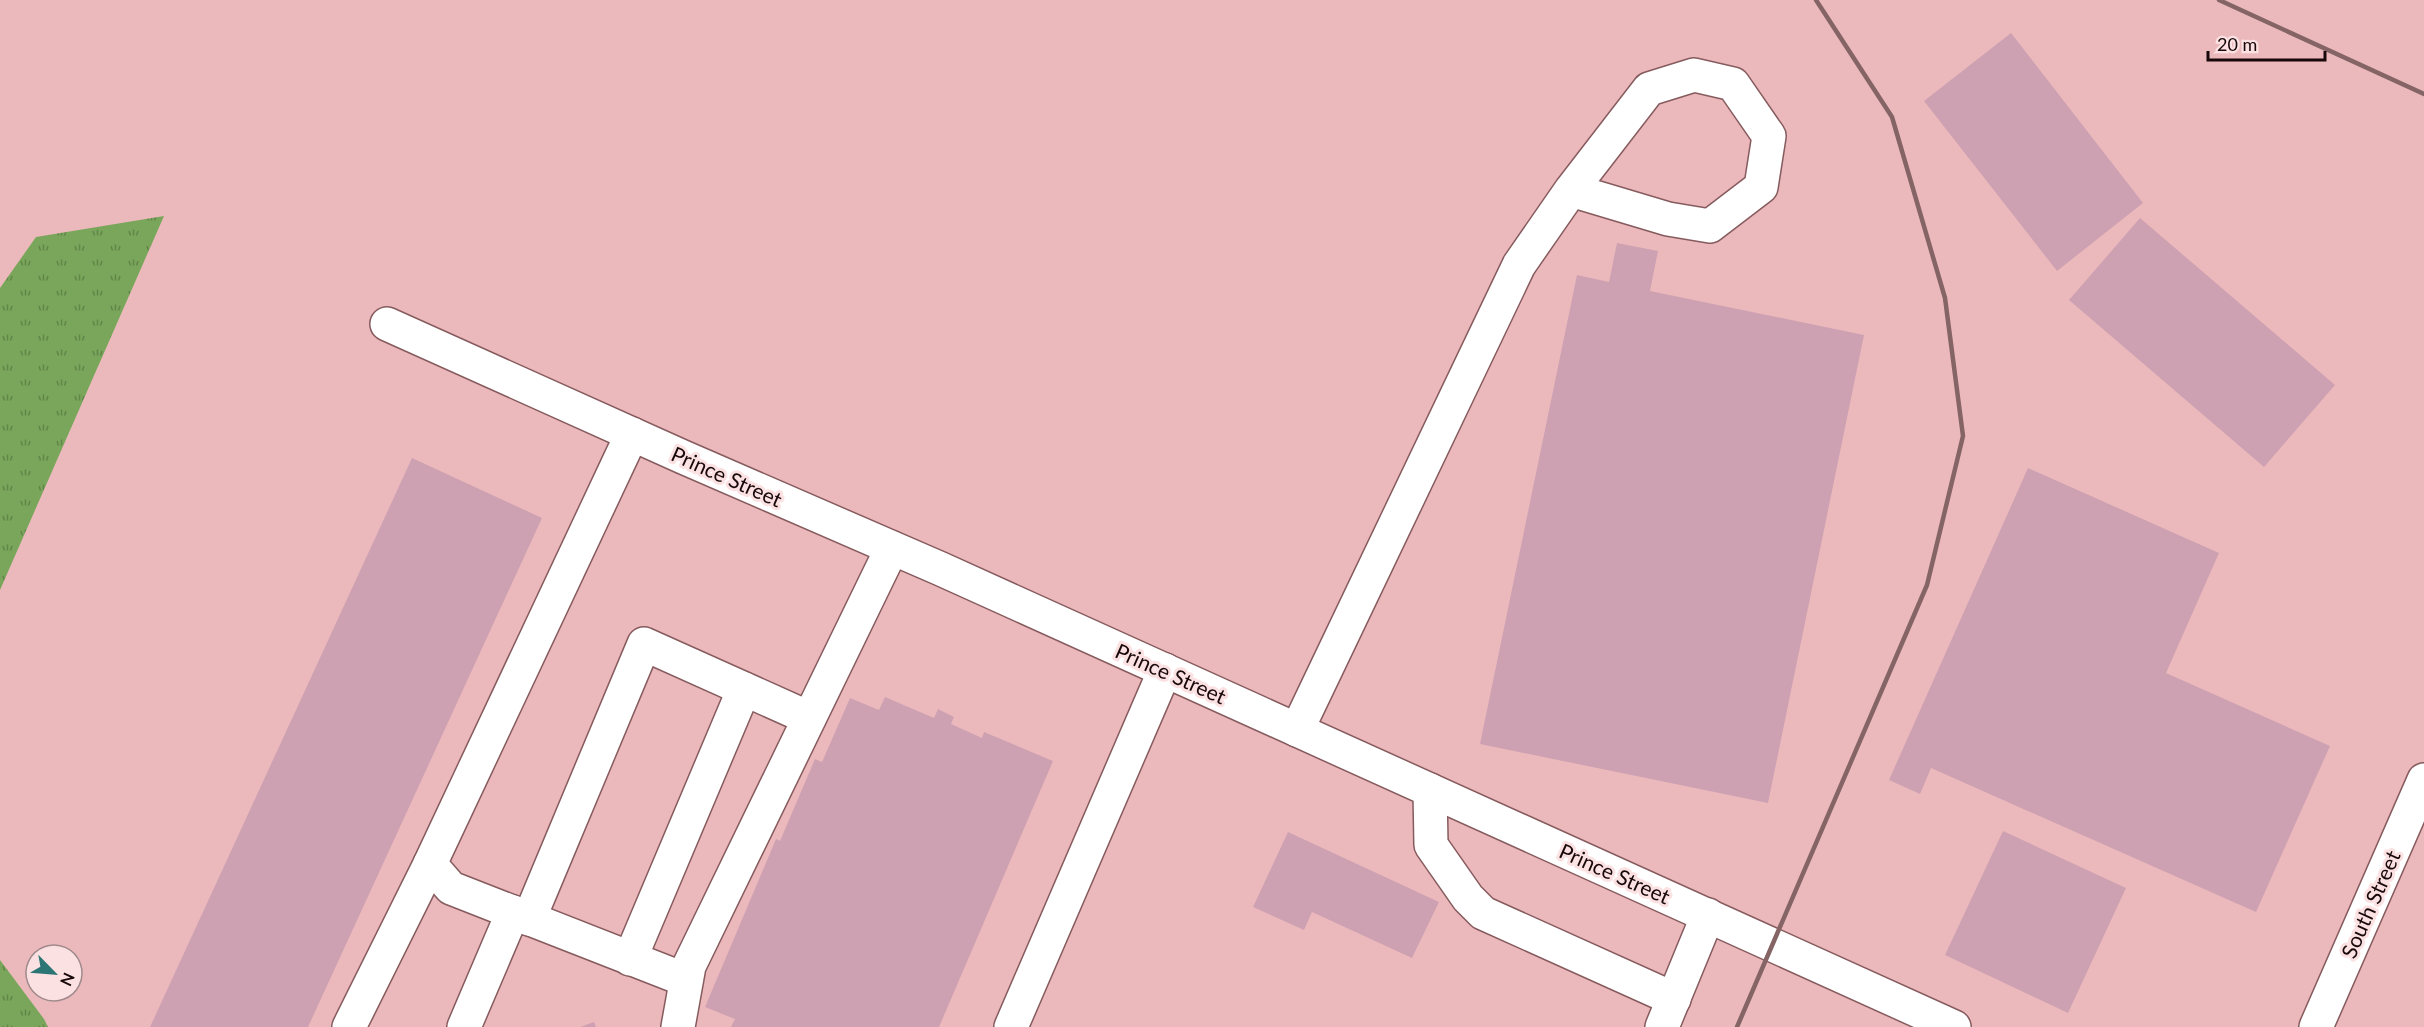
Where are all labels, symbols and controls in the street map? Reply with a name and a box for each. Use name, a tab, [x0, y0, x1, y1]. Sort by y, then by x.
scale bar	[2208, 24, 2325, 62]
text: 20 m	[2217, 33, 2257, 55]
street label: Prince Street	[668, 440, 787, 512]
street label: Prince Street	[1112, 637, 1231, 709]
street label: Prince Street	[1556, 837, 1675, 909]
street label: South Street	[2335, 846, 2405, 962]
north arrow	[24, 943, 84, 1003]
text: N	[57, 970, 79, 989]

